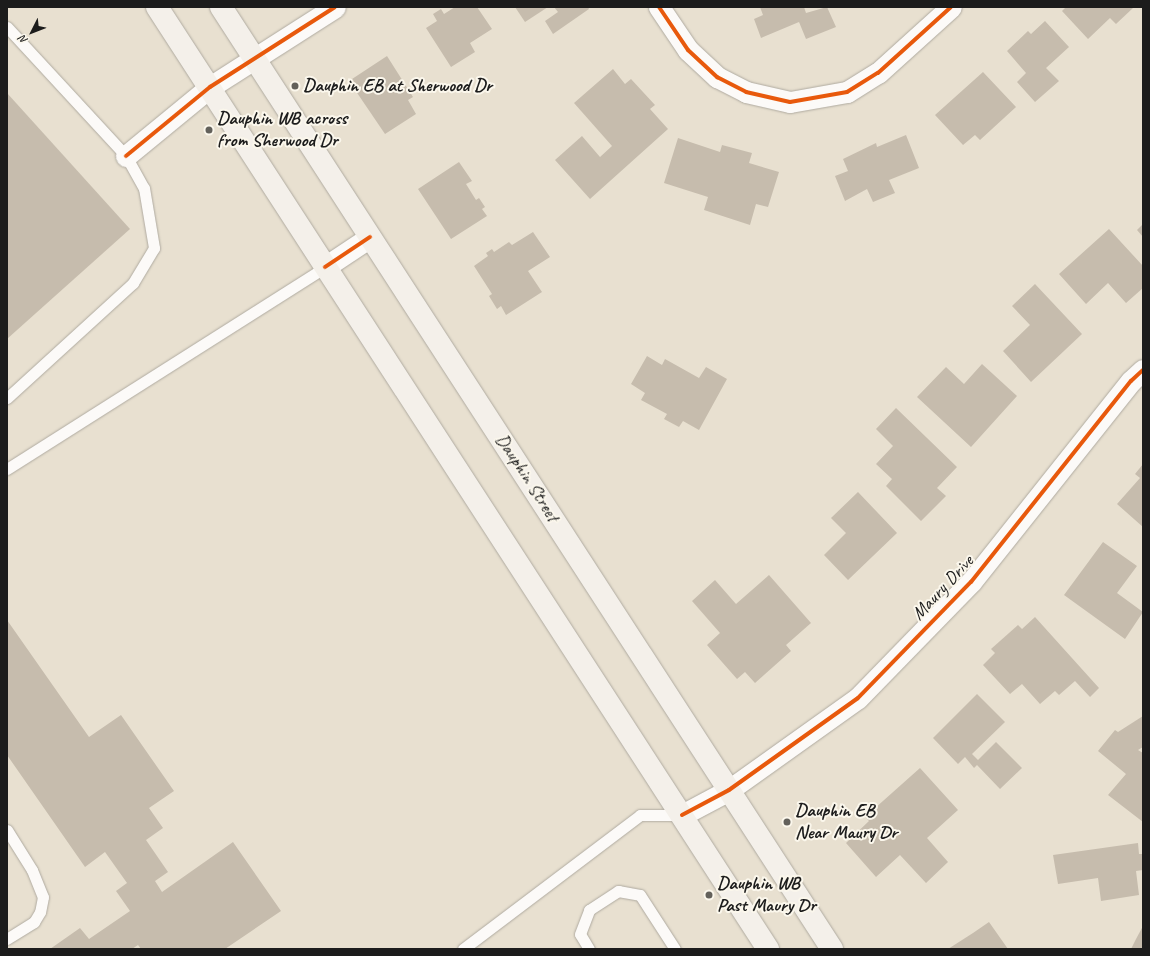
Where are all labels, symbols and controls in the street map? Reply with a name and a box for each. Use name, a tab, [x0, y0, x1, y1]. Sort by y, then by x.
north arrow	[12, 12, 52, 52]
text: N	[16, 33, 31, 47]
place label: Dauphin EB at Sherwood Dr	[303, 75, 493, 97]
marker: Dauphin EB at Sherwood Dr	[290, 81, 300, 91]
place label: Dauphin WB across from Sherwood Dr	[217, 108, 347, 152]
marker: Dauphin WB across from Sherwood Dr	[204, 125, 214, 135]
street label: Dauphin Street	[490, 430, 564, 526]
street label: Maury Drive	[907, 551, 979, 625]
place label: Dauphin EB Near Maury Dr	[795, 800, 898, 844]
marker: Dauphin EB Near Maury Dr	[782, 817, 792, 827]
place label: Dauphin WB Past Maury Dr	[717, 873, 817, 917]
marker: Dauphin WB Past Maury Dr	[704, 890, 714, 900]

